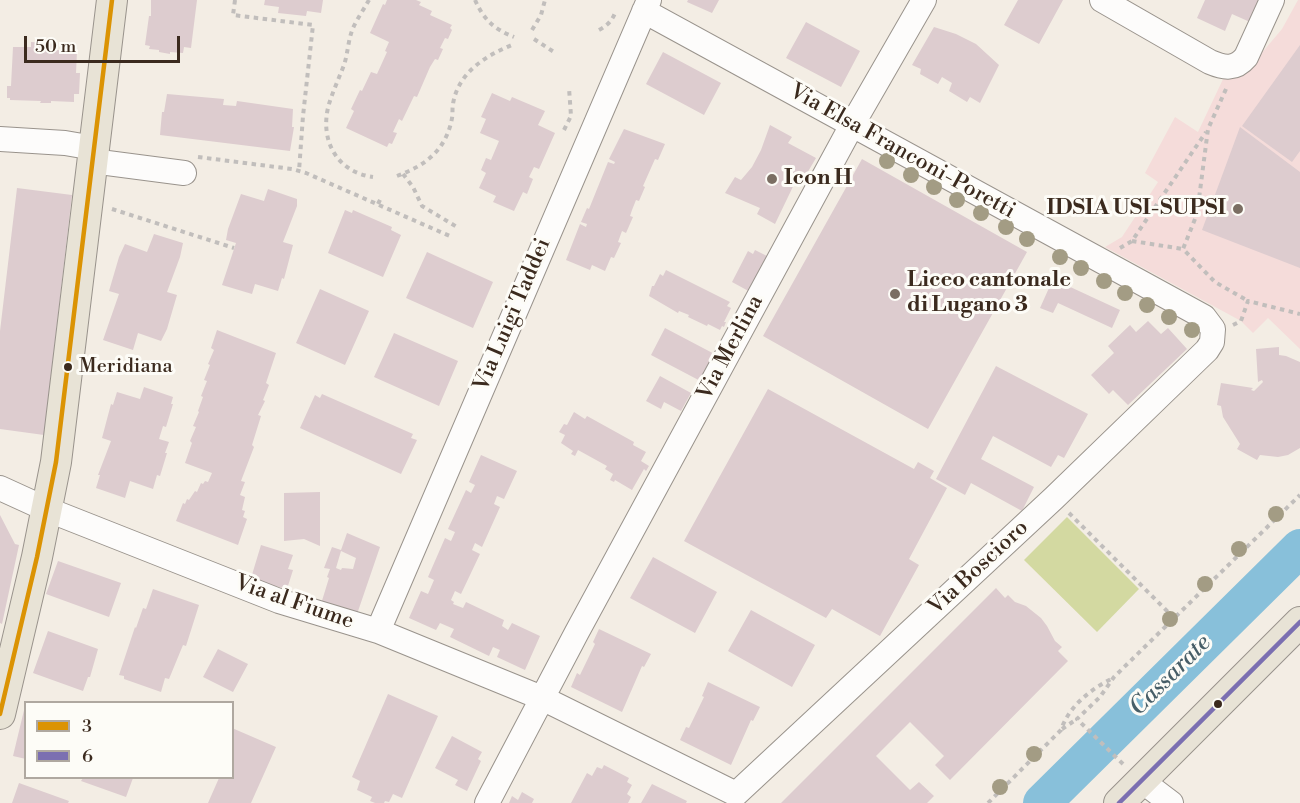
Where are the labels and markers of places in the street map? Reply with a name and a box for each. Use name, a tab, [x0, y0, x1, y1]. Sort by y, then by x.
place label: Icon H	[784, 166, 852, 192]
marker: Icon H	[765, 172, 779, 186]
place label: IDSIA USI-SUPSI	[1046, 196, 1226, 222]
marker: IDSIA USI-SUPSI	[1231, 202, 1245, 216]
place label: Liceo cantonale di Lugano 3	[907, 268, 1071, 320]
marker: Liceo cantonale di Lugano 3	[888, 287, 902, 301]
place label: Meridiana	[79, 355, 173, 379]
marker: Meridiana	[62, 361, 74, 373]
unlabelled marker	[1212, 698, 1224, 710]

